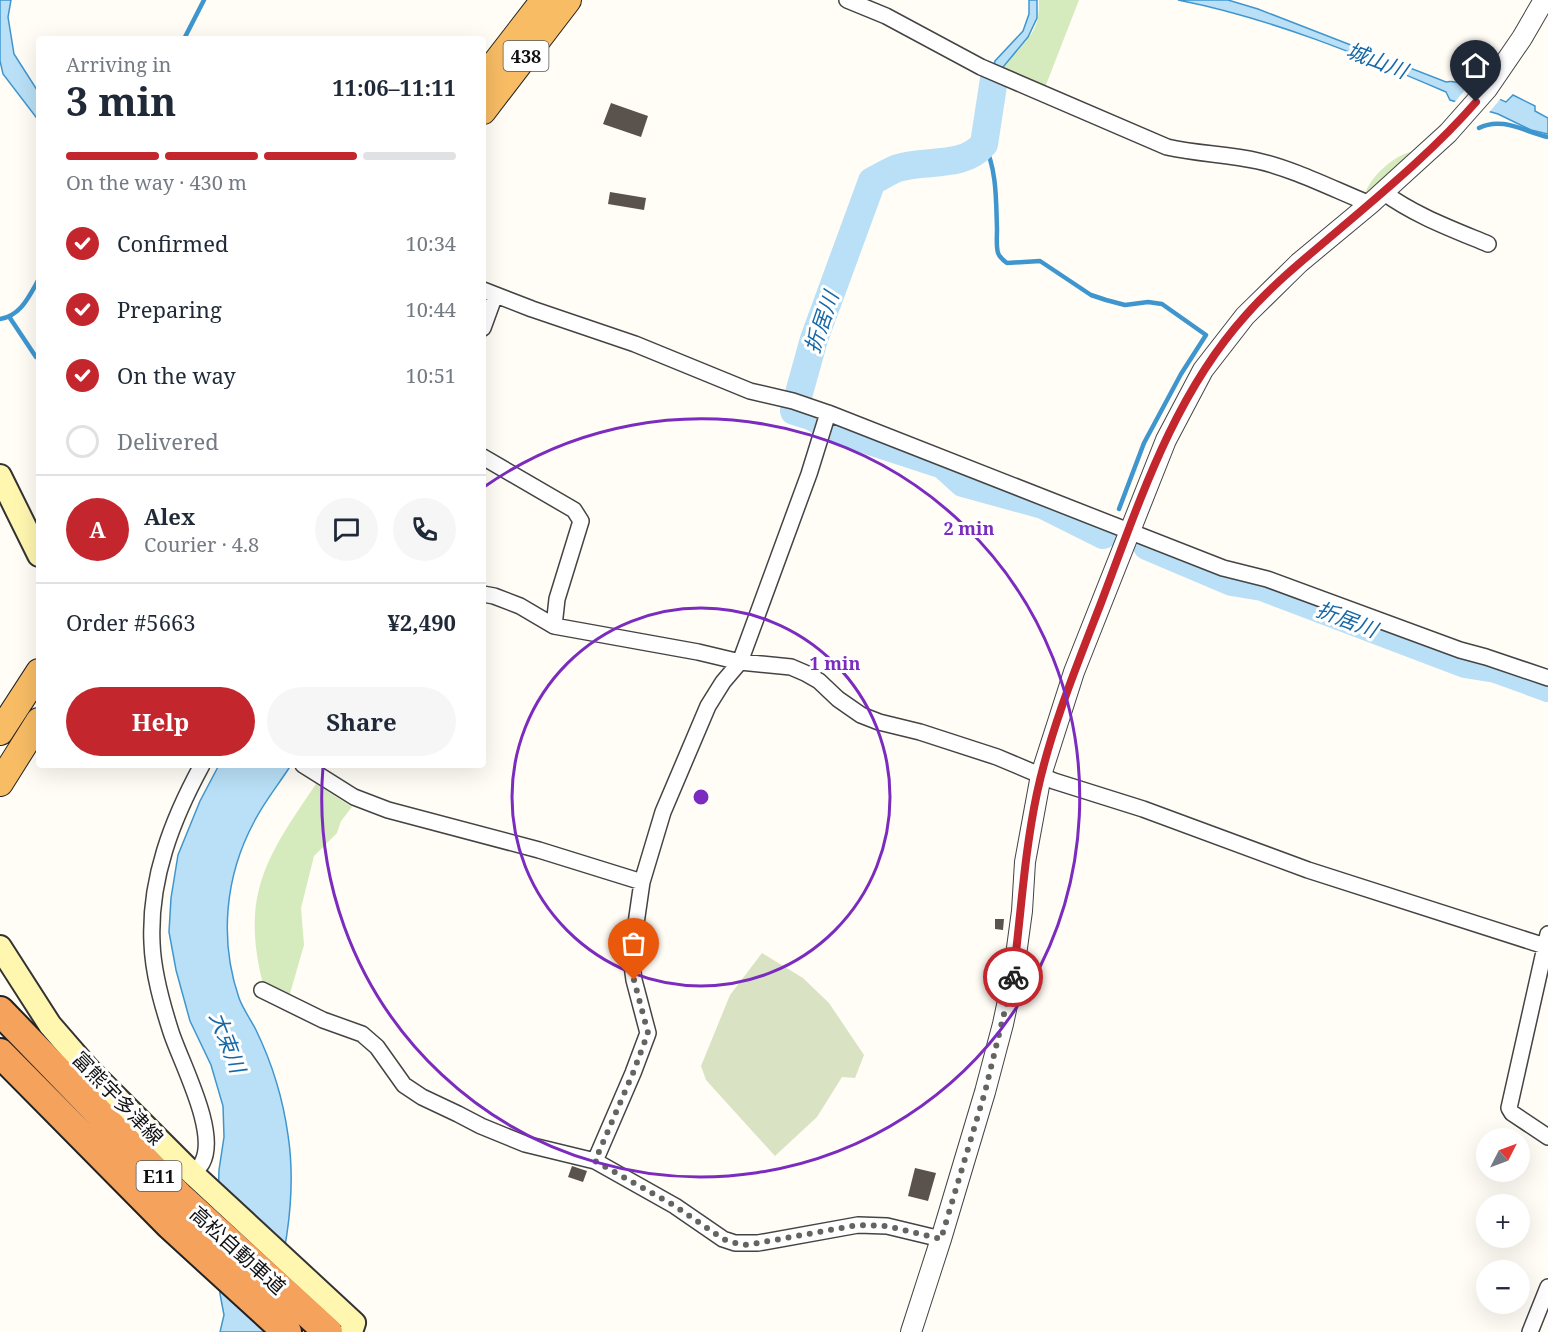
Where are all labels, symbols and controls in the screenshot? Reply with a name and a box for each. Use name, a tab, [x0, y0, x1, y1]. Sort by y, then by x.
water label: 城山川	[1343, 36, 1413, 85]
pin	[1450, 40, 1501, 102]
road number: 438	[504, 41, 548, 71]
icon: home	[1459, 49, 1492, 82]
text: Arriving in	[66, 51, 171, 78]
text: 11:06–11:11	[332, 72, 456, 102]
text: 3 min	[66, 74, 176, 127]
text: On the way · 430 m	[66, 169, 247, 196]
icon: check	[66, 227, 99, 260]
text: Confirmed	[117, 228, 228, 258]
text: 10:34	[406, 230, 456, 257]
water label: 折居川	[798, 286, 845, 356]
icon: check	[66, 293, 99, 326]
text: Preparing	[117, 294, 222, 324]
text: 10:44	[406, 296, 456, 323]
icon: check	[66, 359, 99, 392]
text: On the way	[117, 360, 236, 390]
text: 10:51	[406, 362, 456, 389]
text: Delivered	[117, 426, 219, 456]
button: chat	[315, 498, 378, 561]
button: phone	[393, 498, 456, 561]
text: Alex	[144, 501, 195, 531]
text: A	[89, 514, 106, 544]
text: 2 min	[944, 516, 994, 540]
text: Courier · 4.8	[144, 531, 259, 558]
water label: 折居川	[1313, 595, 1383, 644]
text: Order #5663	[66, 607, 196, 637]
text: ¥2,490	[387, 607, 456, 637]
text: 1 min	[810, 651, 860, 675]
button: Help	[66, 687, 255, 756]
button: Share	[267, 687, 456, 756]
centre of rings	[691, 787, 711, 807]
pin	[608, 918, 659, 980]
icon: bag	[617, 927, 650, 960]
courier	[983, 947, 1043, 1007]
icon: bike	[997, 961, 1030, 994]
water label: 大束川	[204, 1008, 253, 1078]
street label: 富熊宇多津線	[67, 1045, 169, 1151]
north arrow	[1476, 1128, 1530, 1182]
map controls	[1476, 1128, 1530, 1314]
road number: E11	[136, 1161, 182, 1191]
button: +	[1476, 1194, 1530, 1248]
street label: 高松自動車道	[184, 1200, 292, 1300]
button: −	[1476, 1260, 1530, 1314]

